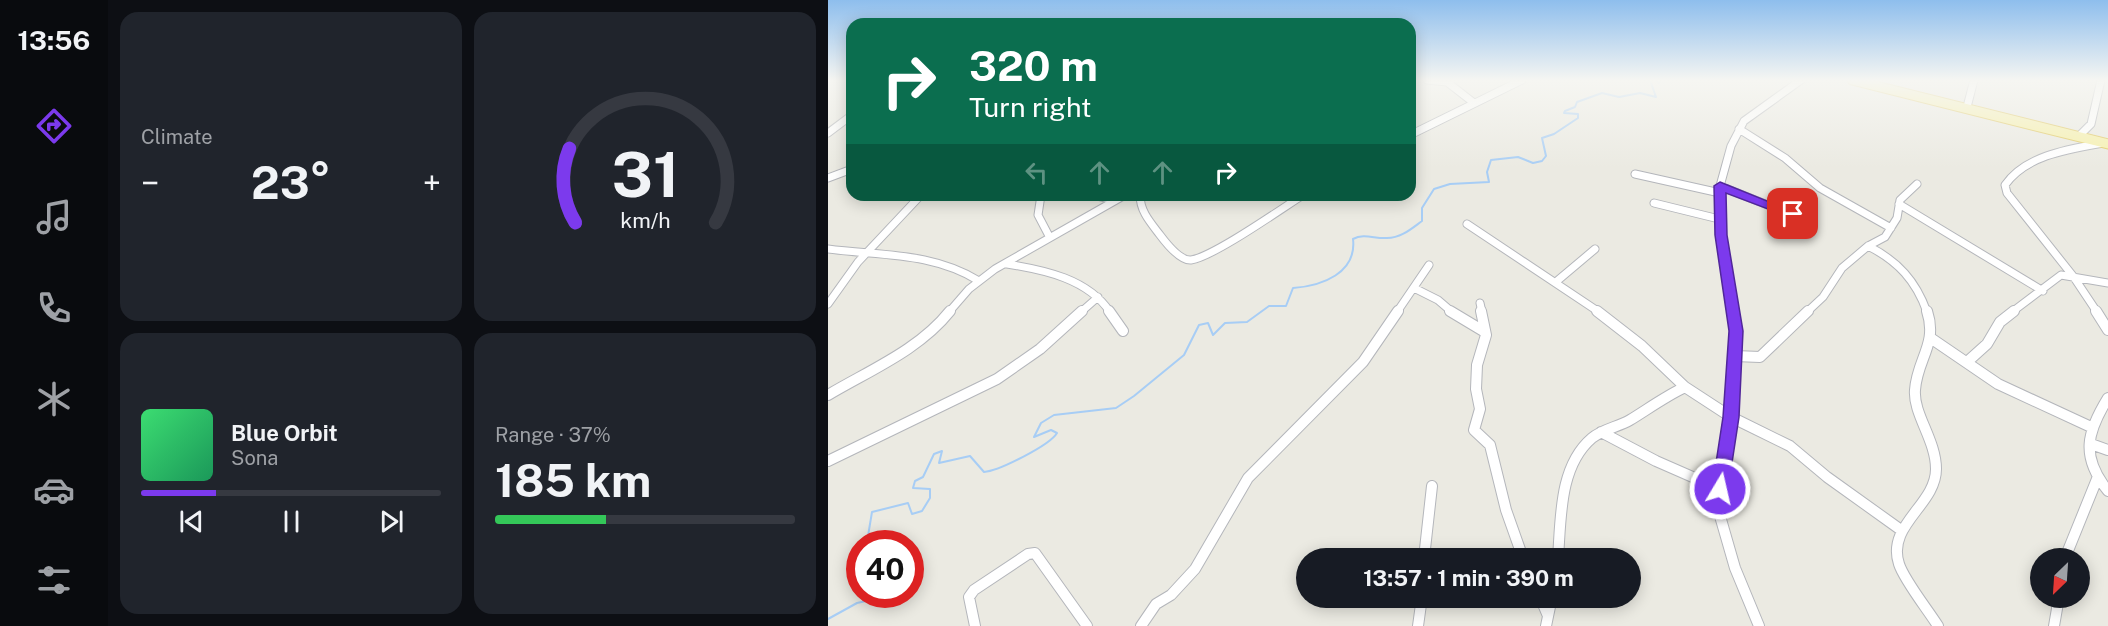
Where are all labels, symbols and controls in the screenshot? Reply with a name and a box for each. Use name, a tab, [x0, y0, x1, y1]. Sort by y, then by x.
text: 13:56	[18, 24, 90, 56]
text: 320 m	[969, 41, 1098, 90]
icon: right	[870, 42, 948, 120]
text: Turn right	[969, 91, 1092, 123]
icon: directions	[33, 105, 75, 147]
text: Climate	[141, 125, 213, 149]
text: 31	[611, 138, 679, 211]
text: 23°	[251, 156, 331, 209]
icon: left	[1020, 156, 1053, 189]
icon: ahead	[1083, 156, 1116, 189]
icon: ahead	[1146, 156, 1179, 189]
icon: right	[1209, 156, 1242, 189]
text: −	[141, 164, 159, 202]
text: +	[423, 164, 441, 202]
pin	[1767, 188, 1818, 239]
icon: music	[33, 196, 75, 238]
icon: arrive	[1776, 197, 1809, 230]
text: km/h	[620, 209, 670, 234]
icon: phone	[33, 287, 75, 329]
icon: climate	[33, 378, 75, 420]
text: Blue Orbit	[231, 420, 338, 446]
text: Range · 37%	[495, 423, 611, 447]
text: Sona	[231, 446, 278, 470]
text: 185 km	[495, 454, 651, 507]
position arrow	[1688, 457, 1752, 521]
icon: car	[33, 469, 75, 511]
icon: previous	[175, 505, 208, 538]
icon: pause	[275, 505, 308, 538]
icon: next	[375, 505, 408, 538]
speed limit sign: 40	[846, 530, 924, 608]
north arrow	[2030, 548, 2090, 608]
map controls	[2030, 548, 2090, 608]
icon: filters	[33, 559, 75, 601]
text: 13:57 · 1 min · 390 m	[1363, 565, 1574, 591]

